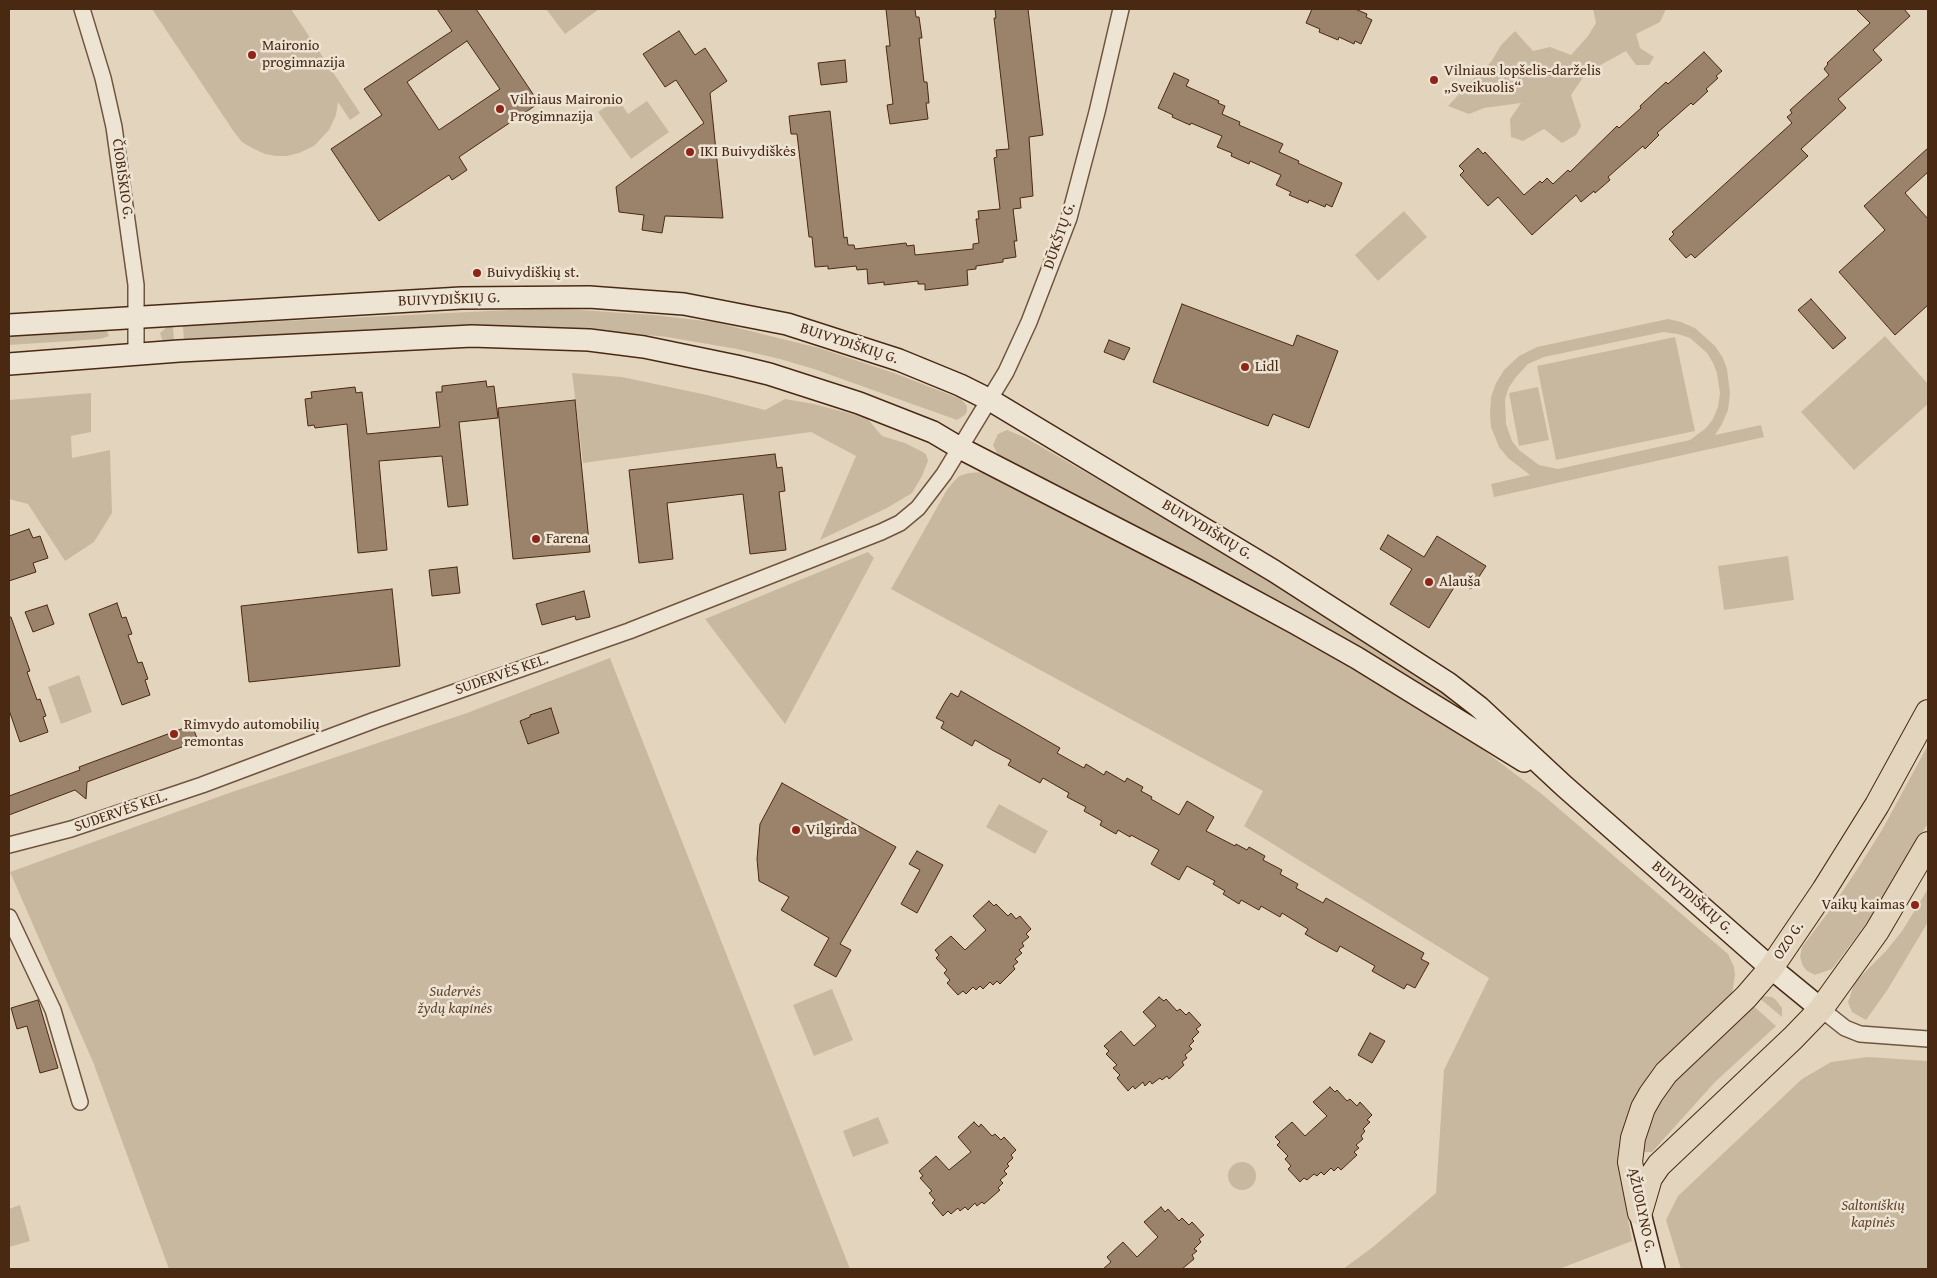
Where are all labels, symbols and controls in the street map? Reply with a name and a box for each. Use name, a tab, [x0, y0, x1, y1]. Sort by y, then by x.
place label: Maironio progimnazija	[262, 37, 345, 72]
marker: Maironio progimnazija	[246, 49, 258, 61]
place label: Vilniaus lopšelis-darželis „Sveikuolis“	[1444, 62, 1601, 97]
marker: Vilniaus lopšelis-darželis „Sveikuolis“	[1428, 74, 1440, 86]
place label: Vilniaus Maironio Progimnazija	[510, 91, 623, 126]
marker: Vilniaus Maironio Progimnazija	[494, 103, 506, 115]
street label: ČIOBIŠKIO G.	[107, 138, 137, 220]
place label: IKI Buivydiškės	[700, 143, 796, 161]
marker: IKI Buivydiškės	[684, 146, 696, 158]
street label: DŪKŠTŲ G.	[1040, 200, 1080, 272]
place label: Buivydiškių st.	[487, 264, 579, 282]
marker: Buivydiškių st.	[471, 267, 483, 279]
street label: BUIVYDIŠKIŲ G.	[398, 289, 500, 311]
street label: BUIVYDIŠKIŲ G.	[798, 320, 900, 368]
place label: Lidl	[1255, 358, 1279, 376]
marker: Lidl	[1239, 361, 1251, 373]
street label: BUIVYDIŠKIŲ G.	[1159, 496, 1255, 564]
place label: Farena	[546, 530, 588, 548]
marker: Farena	[530, 533, 542, 545]
place label: Alauša	[1439, 573, 1481, 591]
marker: Alauša	[1423, 576, 1435, 588]
street label: SUDERVĖS KEL.	[453, 651, 551, 699]
place label: Rimvydo automobilių remontas	[184, 716, 320, 751]
marker: Rimvydo automobilių remontas	[168, 728, 180, 740]
street label: SUDERVĖS KEL.	[72, 788, 170, 836]
place label: Vilgirda	[806, 821, 857, 839]
marker: Vilgirda	[790, 824, 802, 836]
street label: BUIVYDIŠKIŲ G.	[1648, 858, 1736, 938]
place label: Vaikų kaimas	[1822, 896, 1905, 914]
marker: Vaikų kaimas	[1909, 899, 1921, 911]
street label: OZO G.	[1770, 919, 1808, 963]
park label: Sudervės žydų kapinės	[418, 983, 492, 1018]
street label: ĄŽUOLYNO G.	[1623, 1166, 1659, 1254]
park label: Saltoniškių kapinės	[1841, 1197, 1905, 1232]

